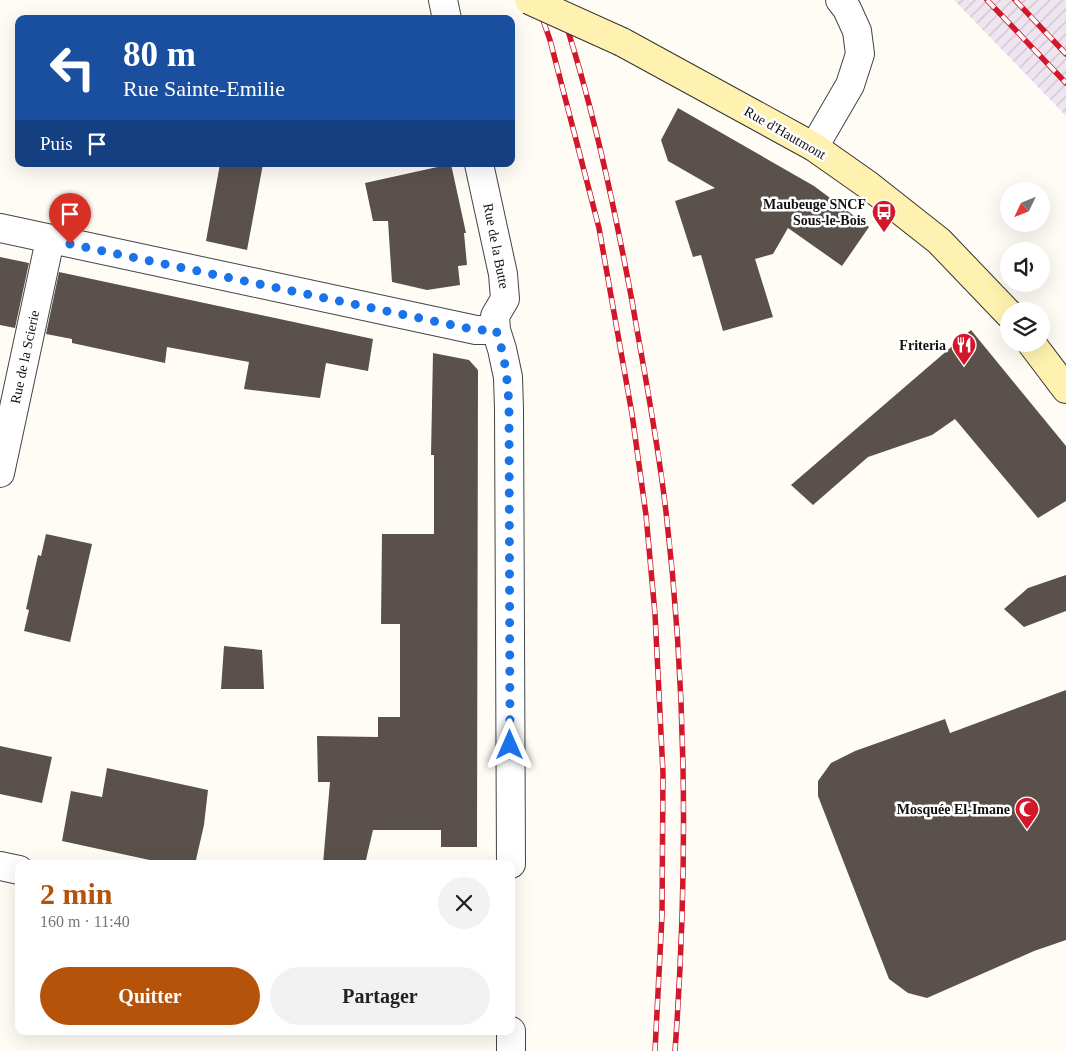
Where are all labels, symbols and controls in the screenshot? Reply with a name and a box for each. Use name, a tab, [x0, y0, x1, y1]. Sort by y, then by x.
icon: left	[40, 35, 105, 100]
text: 80 m	[123, 35, 196, 74]
text: Rue Sainte-Emilie	[123, 76, 285, 101]
street label: Rue d'Hautmont	[742, 104, 828, 162]
icon: arrive	[83, 130, 111, 158]
text: Puis	[40, 133, 73, 154]
north arrow	[1000, 182, 1050, 232]
map controls	[1000, 182, 1050, 352]
pin	[49, 193, 91, 244]
place label: Maubeuge SNCF Sous-le-Bois	[763, 197, 867, 228]
bus stop icon: Maubeuge SNCF Sous-le-Bois	[871, 199, 897, 233]
icon: arrive	[56, 200, 84, 228]
street label: Rue de la Butte	[480, 202, 512, 290]
button: sound	[1000, 242, 1050, 292]
button: layers	[1000, 302, 1050, 352]
street label: Rue de la Scierie	[8, 309, 42, 405]
restaurant icon: Friteria	[951, 332, 977, 366]
place label: Friteria	[899, 338, 946, 353]
position arrow	[483, 718, 535, 770]
mosque icon: Mosquée El-Imane	[1014, 796, 1040, 830]
place label: Mosquée El-Imane	[897, 802, 1010, 817]
text: 2 min	[40, 877, 113, 910]
button: close	[438, 877, 490, 929]
text: 160 m · 11:40	[40, 913, 130, 930]
button: Quitter	[40, 967, 260, 1025]
button: Partager	[270, 967, 490, 1025]

